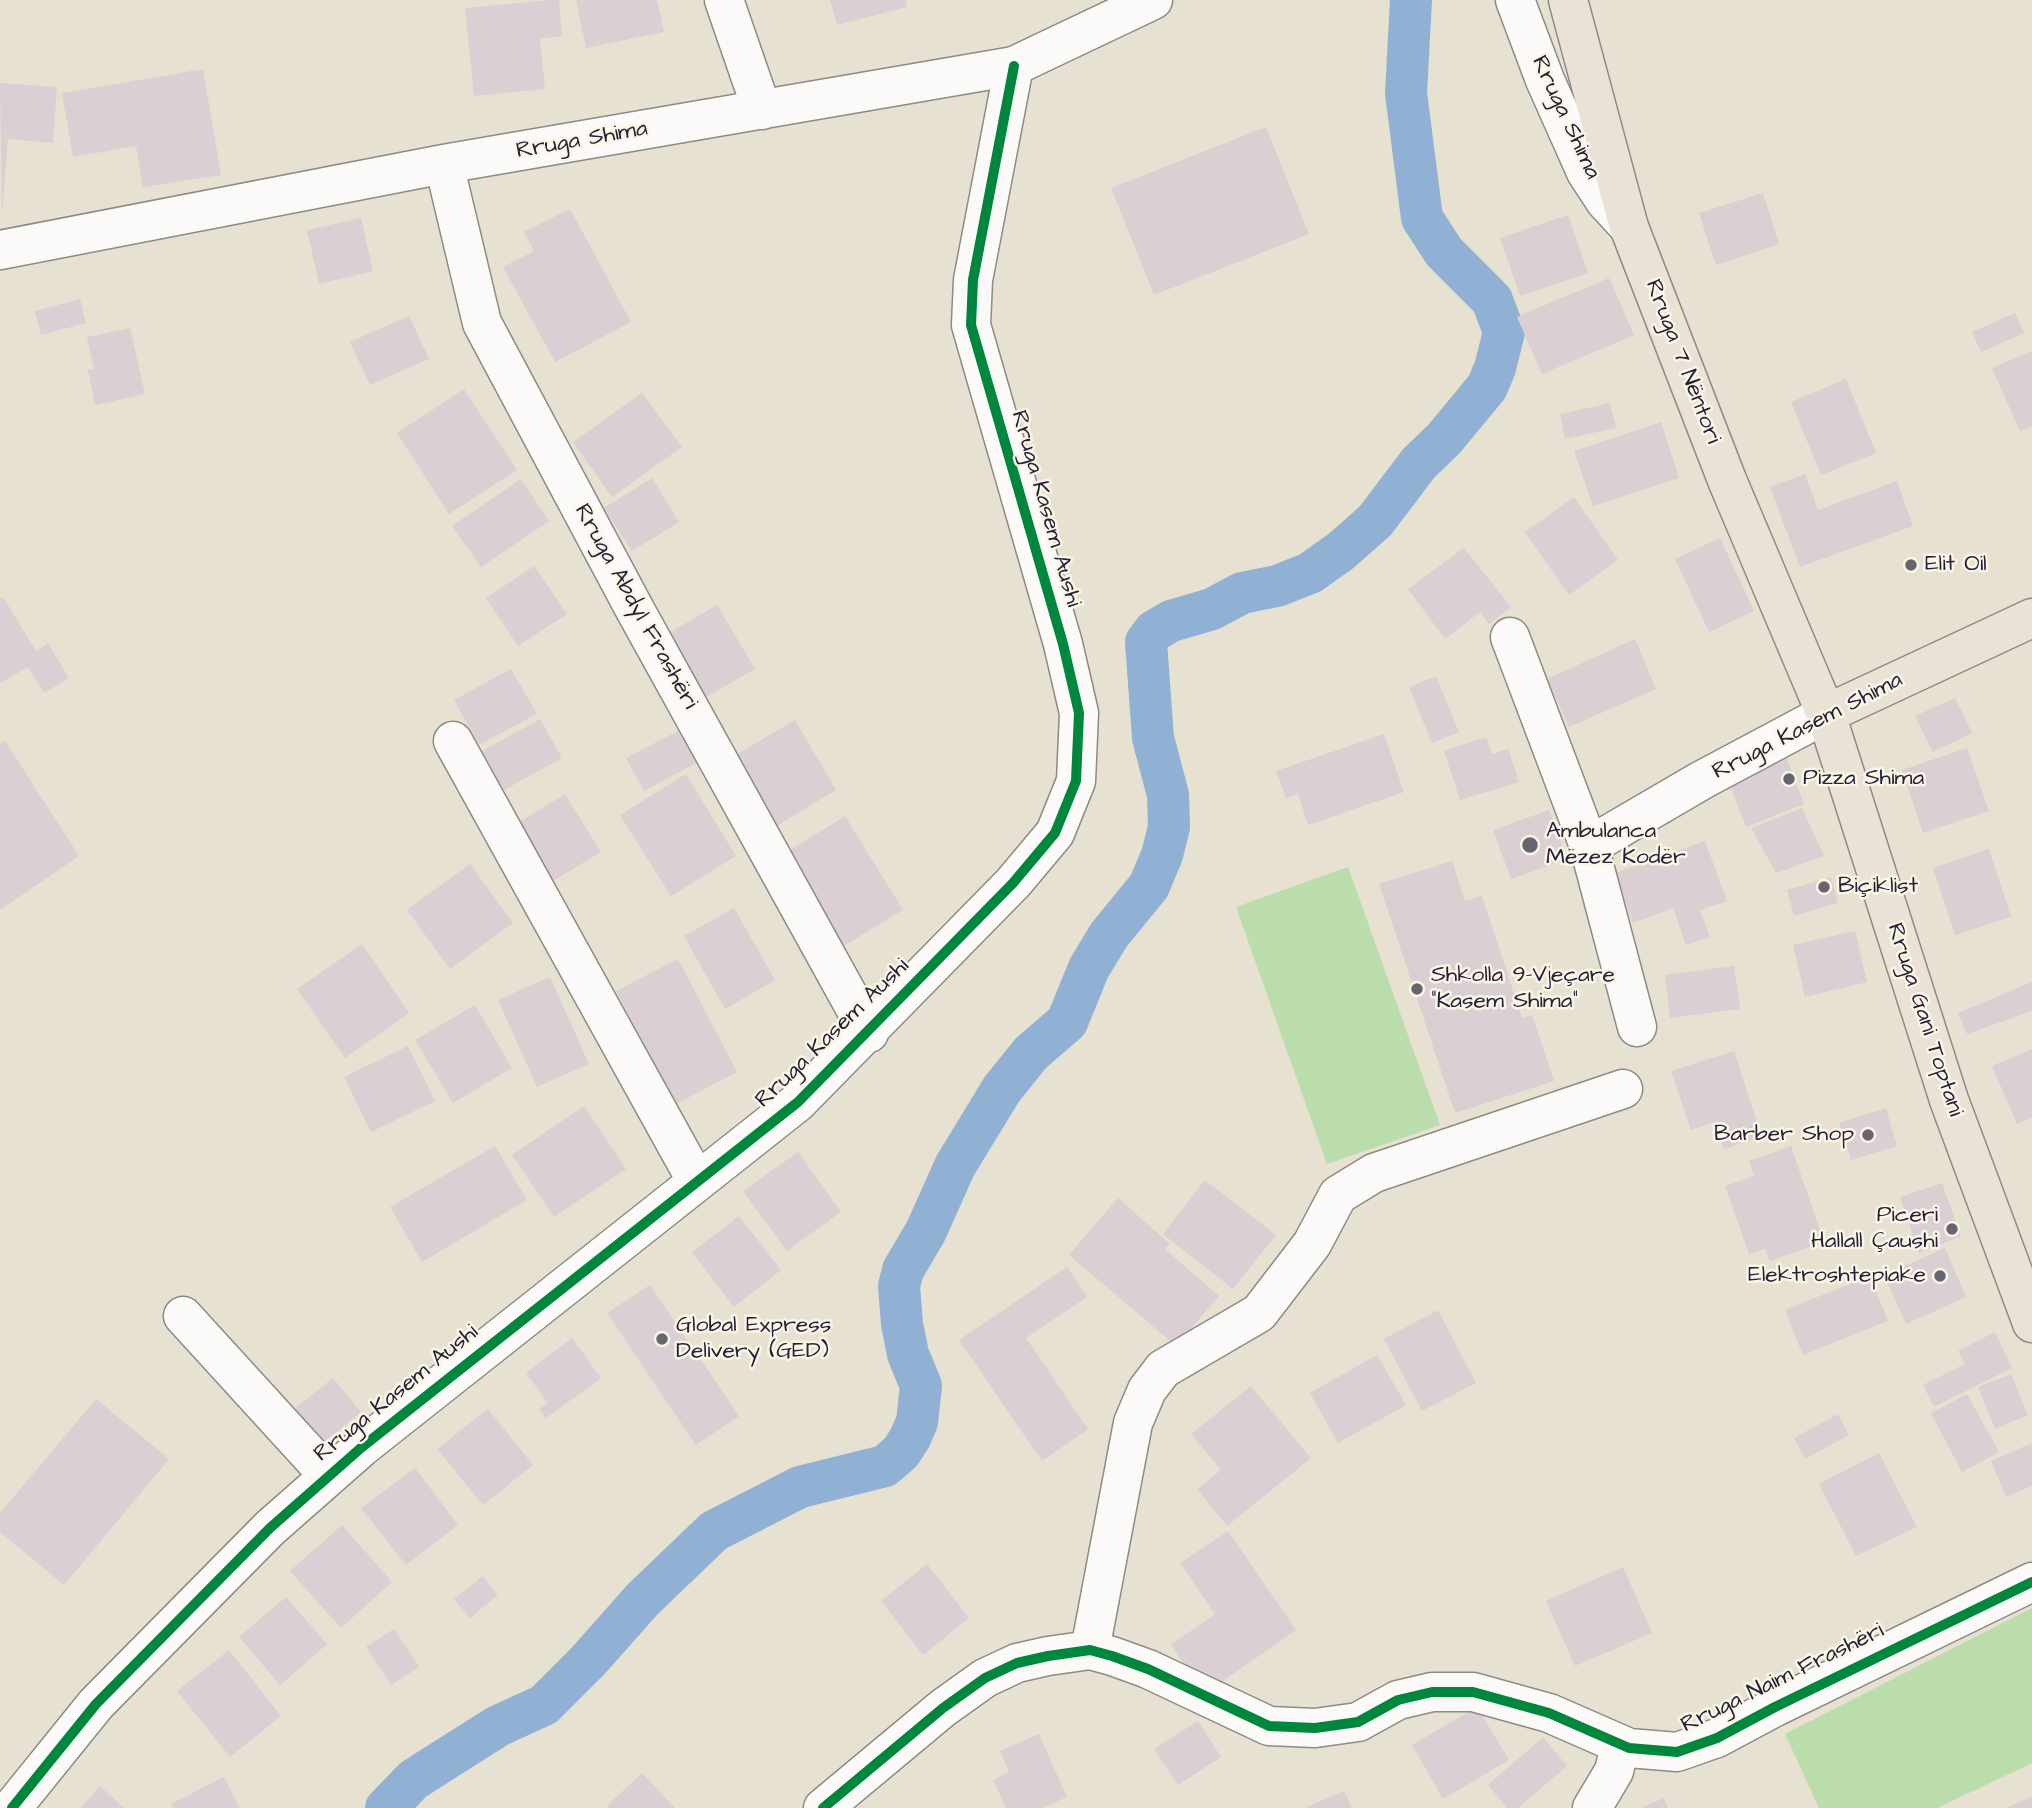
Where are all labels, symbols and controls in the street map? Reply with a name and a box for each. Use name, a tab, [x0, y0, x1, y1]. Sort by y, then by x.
street label: Rruga Shima	[1524, 52, 1606, 184]
street label: Rruga Shima	[514, 116, 650, 166]
street label: Rruga 7 Nëntori	[1638, 276, 1726, 448]
street label: Rruga Kasem Aushi	[1004, 408, 1086, 610]
street label: Rruga Abdyl Frashëri	[567, 500, 703, 714]
place label: Elit Oil	[1925, 551, 1987, 579]
marker: Elit Oil	[1903, 557, 1919, 573]
street label: Rruga Kasem Shima	[1708, 667, 1908, 787]
place label: Pizza Shima	[1803, 765, 1924, 793]
marker: Pizza Shima	[1781, 771, 1797, 787]
place label: Ambulanca Mëzez Kodër	[1546, 818, 1686, 872]
marker: Ambulanca Mëzez Kodër	[1520, 835, 1540, 855]
place label: Biçiklist	[1838, 873, 1918, 901]
marker: Biçiklist	[1816, 879, 1832, 895]
street label: Rruga Gani Toptani	[1880, 920, 1968, 1120]
street label: Rruga Kasem Aushi	[750, 954, 916, 1114]
place label: Shkolla 9-Vjeçare "Kasem Shima"	[1431, 962, 1615, 1016]
marker: Shkolla 9-Vjeçare "Kasem Shima"	[1409, 981, 1425, 997]
place label: Barber Shop	[1714, 1121, 1854, 1149]
marker: Barber Shop	[1860, 1127, 1876, 1143]
place label: Piceri Hallall Çaushi	[1811, 1202, 1938, 1256]
marker: Piceri Hallall Çaushi	[1944, 1221, 1960, 1237]
place label: Elektroshtepiake	[1748, 1262, 1926, 1290]
marker: Elektroshtepiake	[1932, 1268, 1948, 1284]
place label: Global Express Delivery (GED)	[676, 1312, 831, 1366]
street label: Rruga Kasem Aushi	[309, 1319, 485, 1469]
marker: Global Express Delivery (GED)	[654, 1331, 670, 1347]
street label: Rruga Naim Frashëri	[1677, 1618, 1889, 1740]

